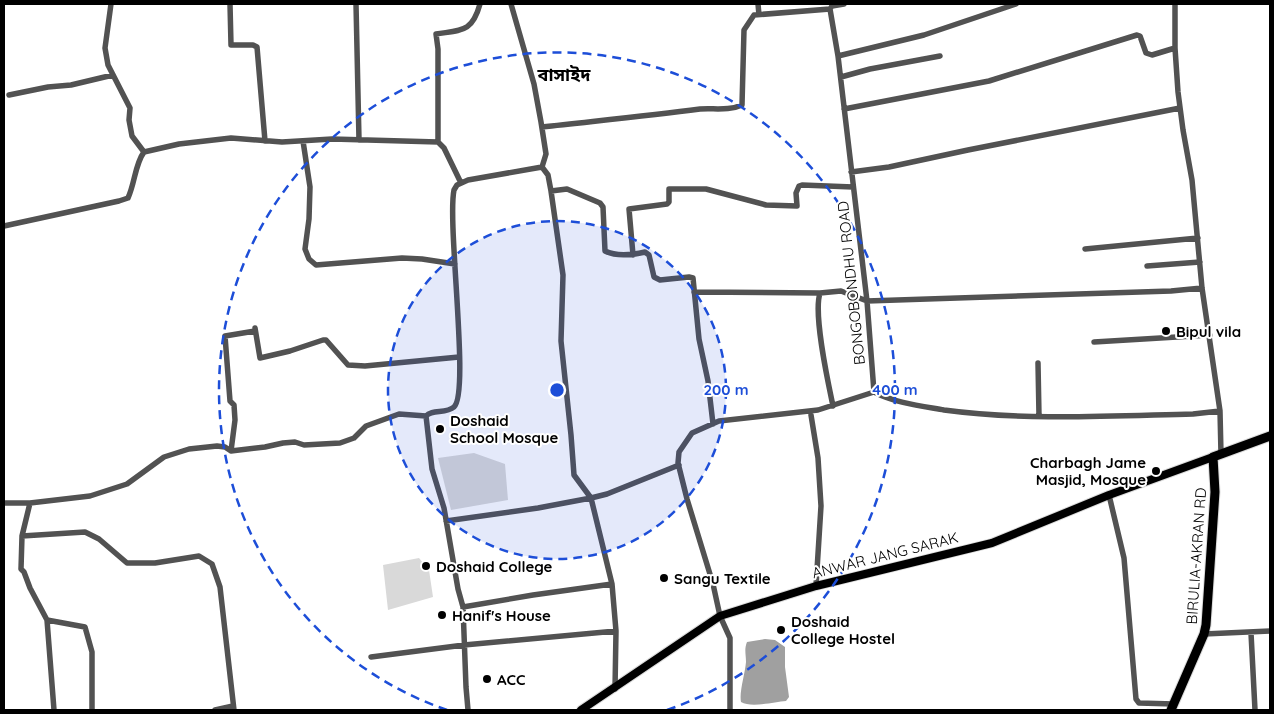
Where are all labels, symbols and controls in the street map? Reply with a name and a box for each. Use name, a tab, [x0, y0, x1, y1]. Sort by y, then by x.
district label: বাসাইদ	[537, 63, 591, 86]
street label: BONGOBONDHU ROAD	[833, 200, 869, 366]
place label: Bipul vila	[1176, 322, 1241, 341]
marker: Bipul vila	[1160, 325, 1172, 337]
text: 200 m	[704, 380, 749, 399]
text: 400 m	[872, 380, 918, 399]
centre of rings	[548, 381, 566, 399]
place label: Doshaid School Mosque	[450, 411, 559, 447]
marker: Doshaid School Mosque	[434, 423, 446, 435]
place label: Charbagh Jame Masjid, Mosque	[1030, 453, 1146, 489]
marker: Charbagh Jame Masjid, Mosque	[1150, 465, 1162, 477]
street label: BIRULIA-AKRAN RD	[1182, 487, 1210, 625]
street label: ANWAR JANG SARAK	[810, 528, 960, 582]
place label: Doshaid College	[436, 557, 553, 576]
marker: Doshaid College	[420, 560, 432, 572]
place label: Sangu Textile	[674, 569, 771, 588]
marker: Sangu Textile	[658, 572, 670, 584]
place label: Hanif's House	[452, 606, 551, 625]
marker: Hanif's House	[436, 609, 448, 621]
place label: Doshaid College Hostel	[791, 612, 895, 648]
marker: Doshaid College Hostel	[775, 624, 787, 636]
place label: ACC	[497, 670, 526, 689]
marker: ACC	[481, 673, 493, 685]

